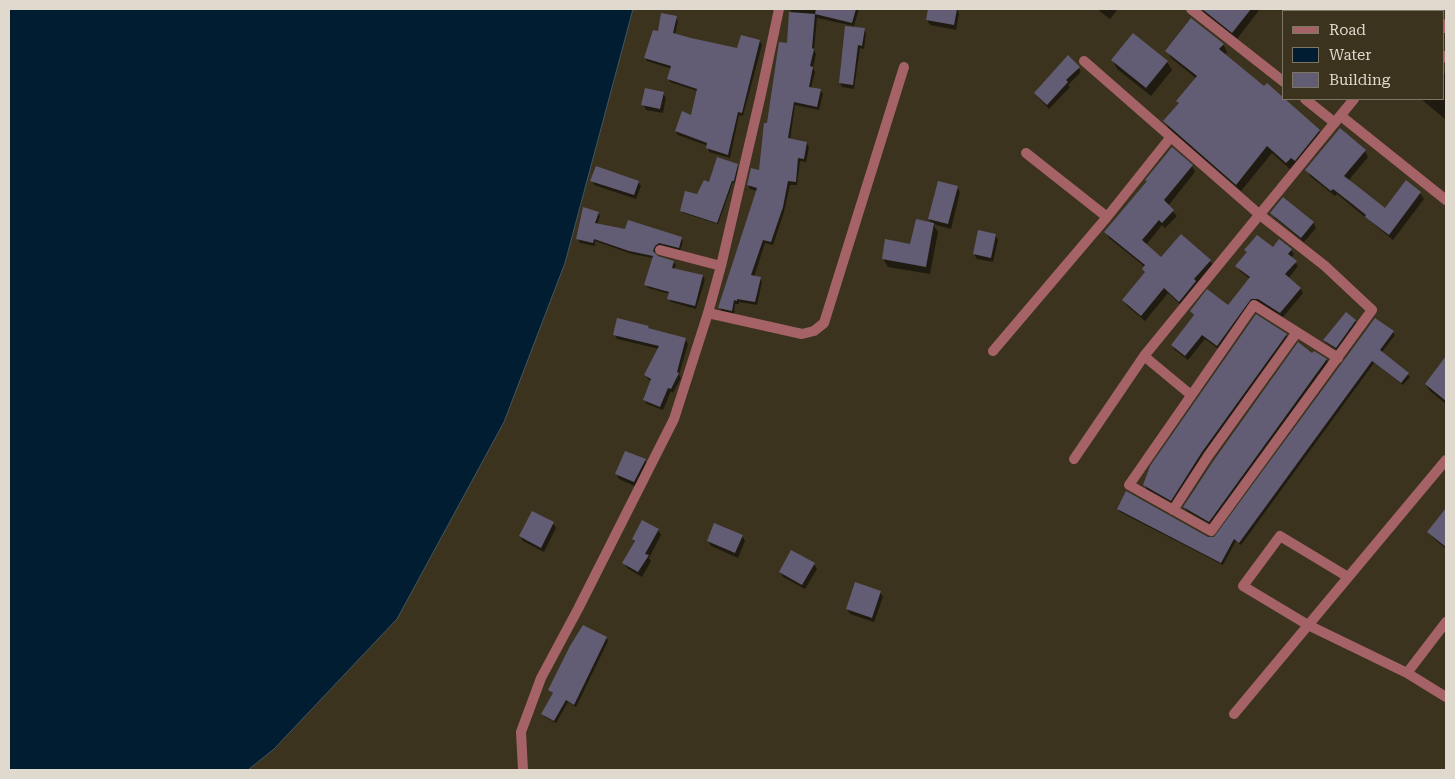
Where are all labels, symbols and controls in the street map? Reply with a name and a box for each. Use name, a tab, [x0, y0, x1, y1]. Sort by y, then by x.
legend	[1282, 10, 1445, 100]
text: Road	[1329, 21, 1366, 39]
text: Water	[1329, 46, 1371, 64]
text: Building	[1329, 71, 1390, 89]

